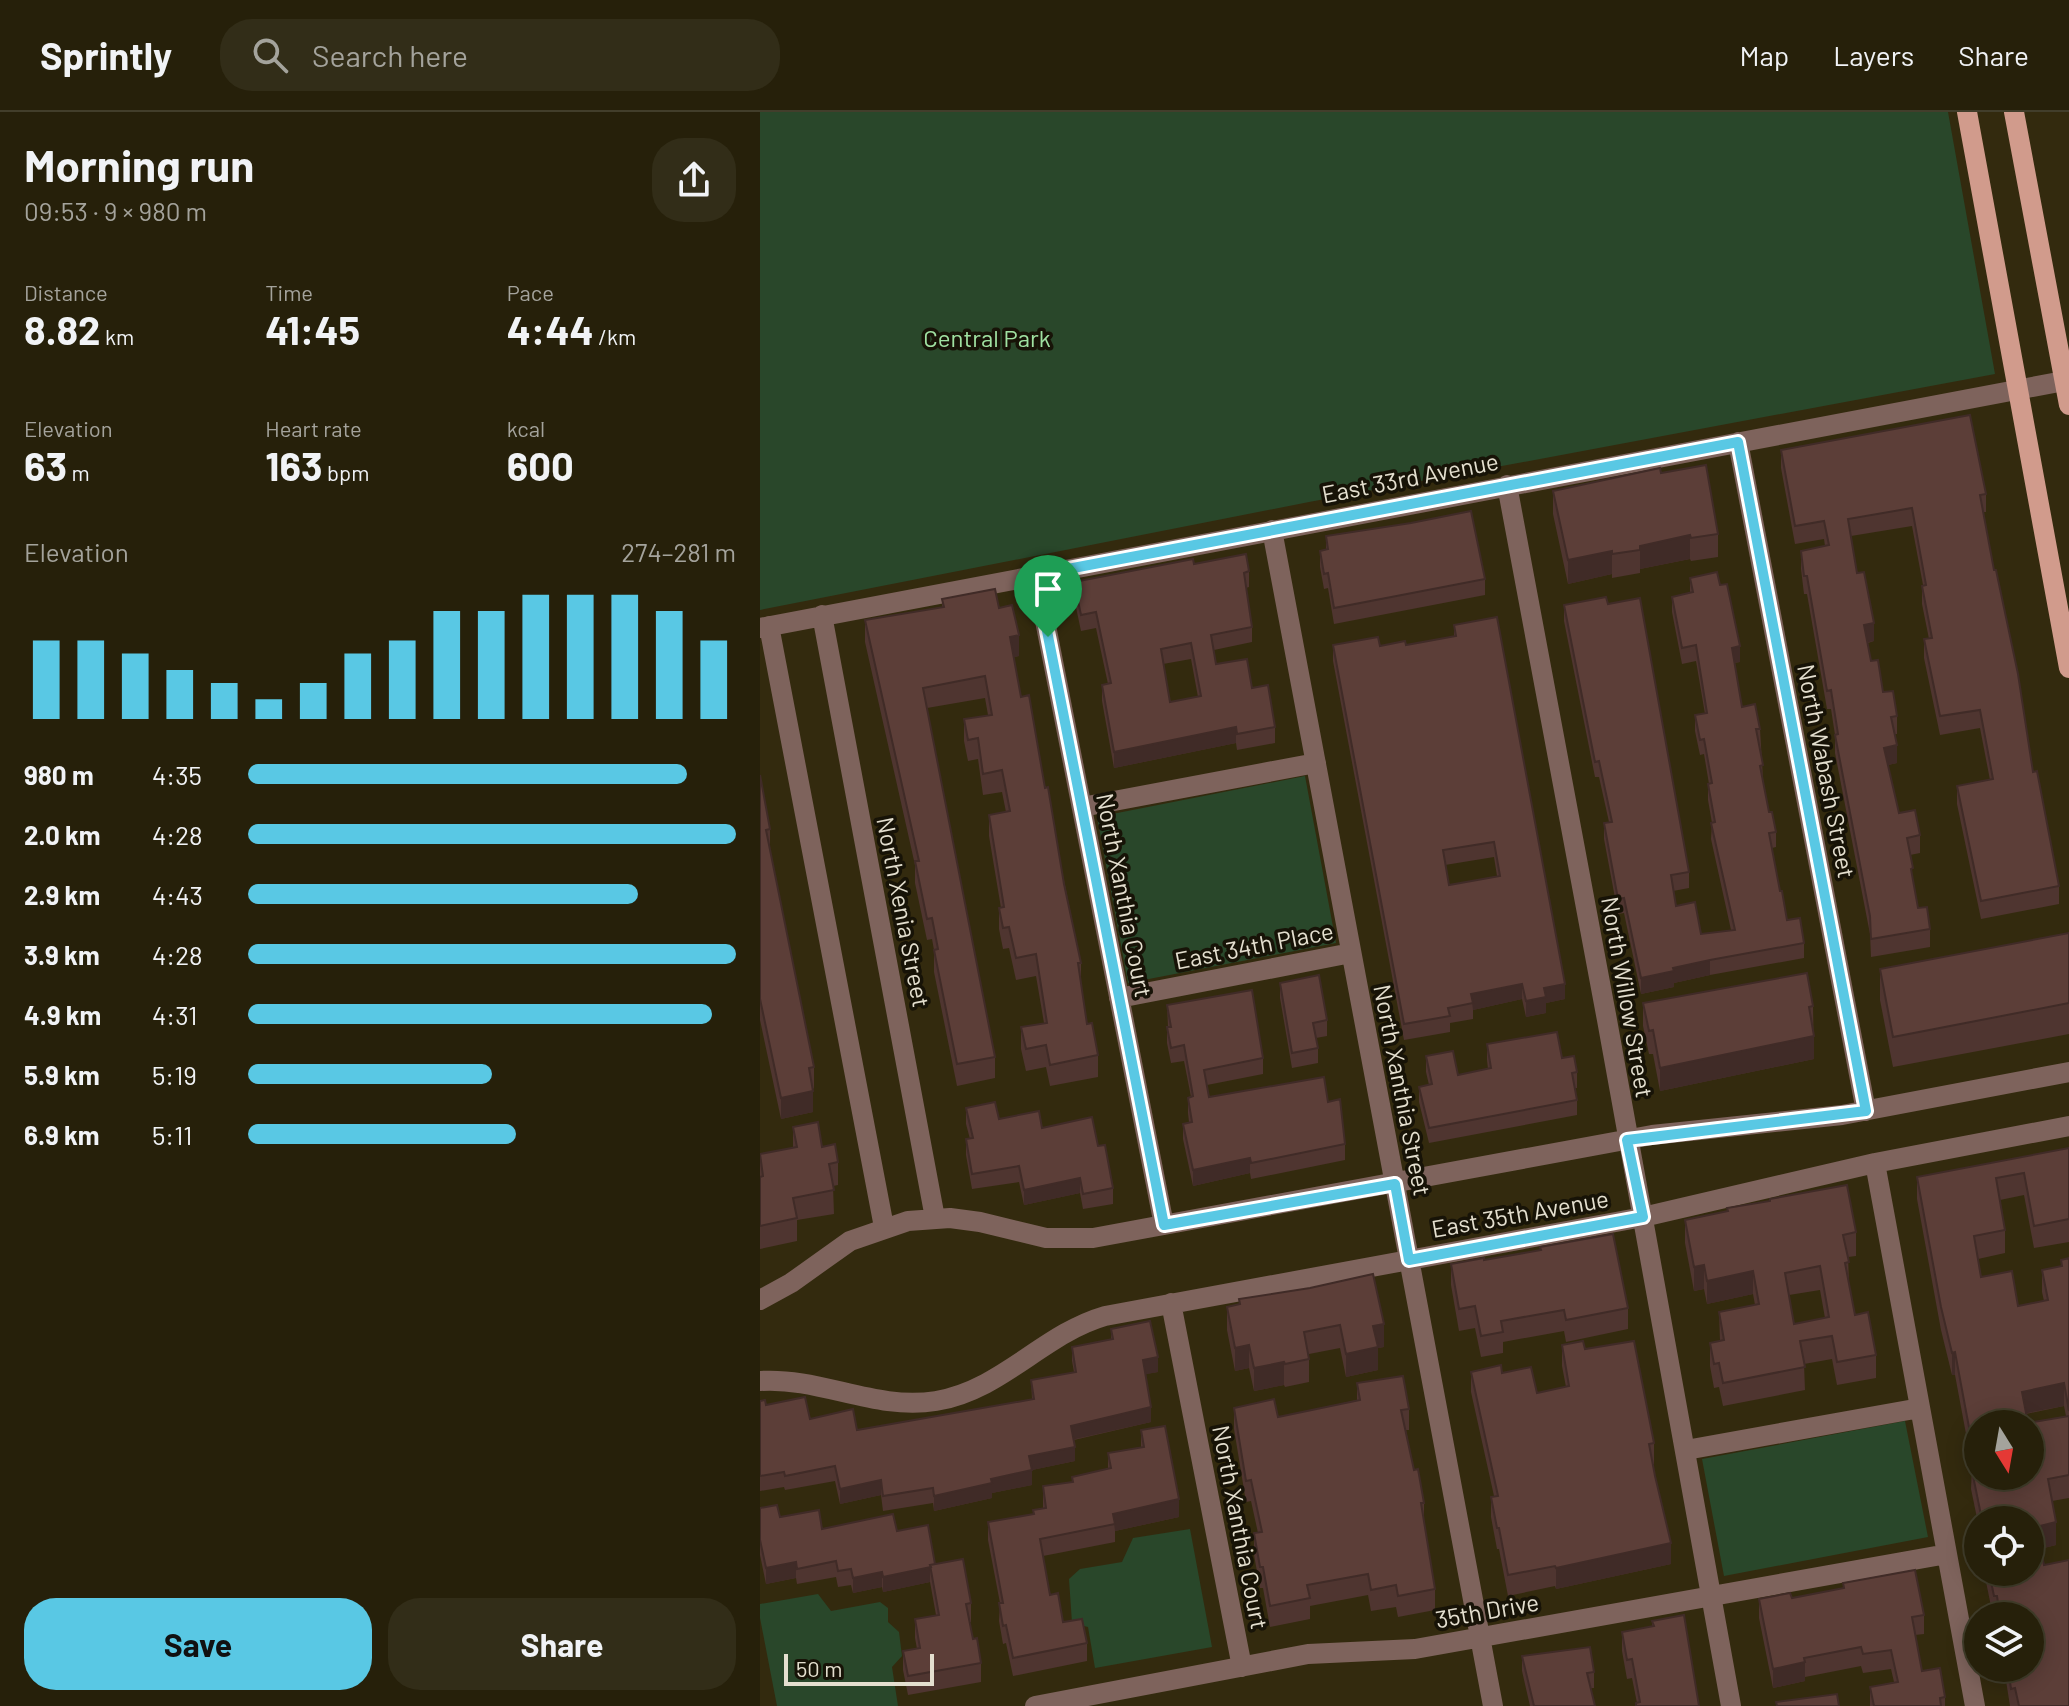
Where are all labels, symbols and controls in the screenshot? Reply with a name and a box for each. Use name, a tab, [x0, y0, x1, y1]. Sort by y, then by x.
search box	[220, 19, 780, 91]
text: Sprintly	[40, 32, 172, 78]
icon: search	[248, 33, 292, 77]
text: Search here	[312, 37, 468, 73]
text: Map	[1739, 38, 1789, 72]
text: Layers	[1833, 38, 1914, 72]
text: Share	[1958, 38, 2029, 72]
text: Morning run	[24, 138, 254, 191]
button: share	[652, 138, 736, 222]
text: 09:53 · 9 × 980 m	[24, 195, 207, 226]
text: Distance	[24, 279, 108, 305]
text: Time	[265, 279, 313, 305]
text: Pace	[507, 279, 554, 305]
text: 8.82	[24, 305, 100, 353]
text: 41:45	[265, 305, 360, 353]
text: 4:44	[507, 305, 594, 353]
text: km	[100, 323, 134, 349]
text: /km	[594, 323, 636, 349]
park label: Central Park	[923, 323, 1051, 352]
text: Elevation	[24, 415, 113, 441]
text: Heart rate	[265, 415, 362, 441]
text: kcal	[507, 415, 545, 441]
text: 63	[24, 441, 67, 489]
text: 163	[265, 441, 323, 489]
text: 600	[507, 441, 574, 489]
street label: East 33rd Avenue	[1319, 446, 1501, 508]
text: m	[67, 459, 90, 485]
text: bpm	[323, 459, 369, 485]
text: Elevation	[24, 536, 129, 567]
text: 274–281 m	[621, 536, 736, 567]
pin	[1014, 555, 1082, 637]
icon: arrive	[1026, 567, 1070, 611]
street label: North Wabash Street	[1792, 662, 1862, 880]
text: 980 m	[24, 759, 94, 790]
text: 4:35	[152, 759, 202, 790]
street label: North Xanthia Court	[1091, 791, 1159, 999]
street label: North Xenia Street	[871, 815, 937, 1009]
text: 2.0 km	[24, 819, 101, 850]
text: 4:28	[152, 819, 203, 850]
text: 2.9 km	[24, 879, 100, 910]
text: 4:43	[152, 879, 203, 910]
street label: North Willow Street	[1596, 894, 1660, 1100]
street label: East 34th Place	[1172, 915, 1336, 975]
text: 3.9 km	[24, 939, 100, 970]
text: 4:28	[152, 939, 203, 970]
street label: North Xanthia Street	[1368, 982, 1438, 1198]
text: 4.9 km	[24, 999, 101, 1030]
text: 4:31	[152, 999, 197, 1030]
text: 5.9 km	[24, 1059, 100, 1090]
text: 5:19	[152, 1059, 197, 1090]
text: 6.9 km	[24, 1119, 100, 1150]
text: 5:11	[152, 1119, 192, 1150]
street label: East 35th Avenue	[1429, 1183, 1611, 1243]
north arrow	[1964, 1410, 2044, 1490]
map controls	[1964, 1410, 2044, 1682]
street label: North Xanthia Court	[1207, 1423, 1275, 1631]
button: locate	[1964, 1506, 2044, 1586]
street label: 35th Drive	[1433, 1587, 1541, 1633]
button: Save	[24, 1598, 372, 1690]
button: Share	[388, 1598, 736, 1690]
button: layers	[1964, 1602, 2044, 1682]
scale bar	[784, 1650, 934, 1686]
text: 50 m	[796, 1655, 842, 1681]

